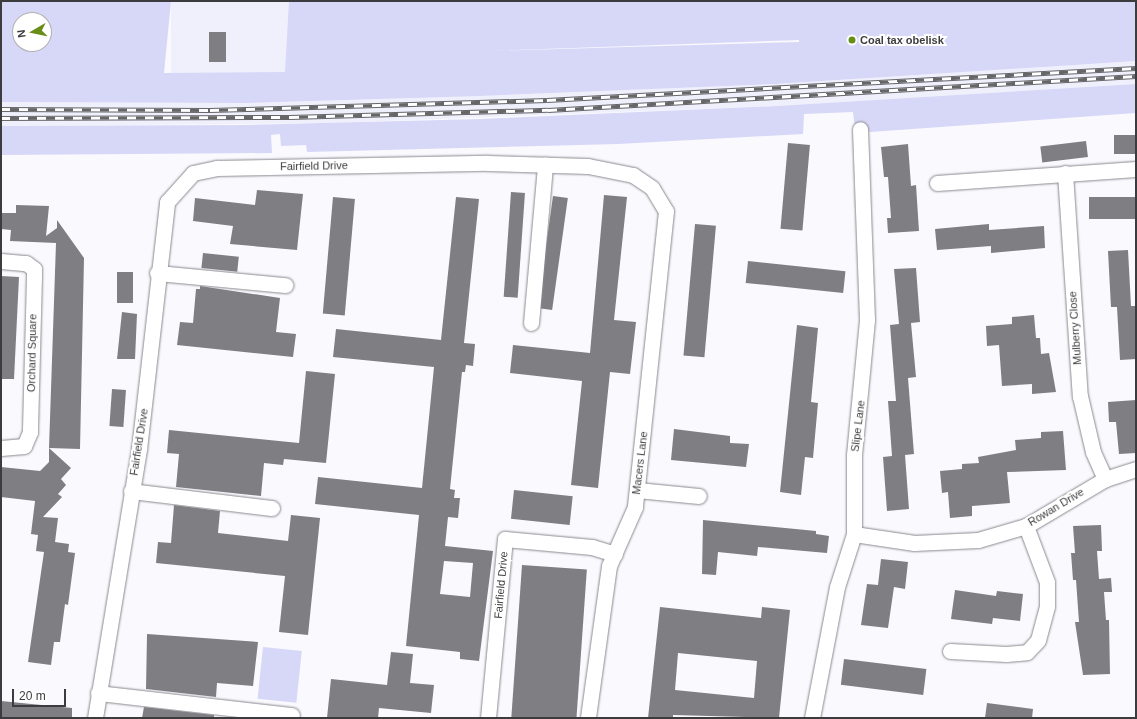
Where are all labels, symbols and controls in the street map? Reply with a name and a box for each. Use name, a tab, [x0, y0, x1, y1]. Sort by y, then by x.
north arrow	[12, 12, 52, 52]
text: N	[15, 29, 28, 39]
place label: Coal tax obelisk	[860, 33, 944, 47]
marker: Coal tax obelisk	[847, 35, 857, 45]
street label: Fairfield Drive	[280, 159, 348, 173]
street label: Mulberry Close	[1066, 291, 1084, 365]
street label: Orchard Square	[25, 314, 39, 392]
street label: Slipe Lane	[848, 399, 868, 453]
street label: Fairfield Drive	[127, 407, 151, 477]
street label: Macers Lane	[630, 431, 650, 495]
street label: Rowan Drive	[1026, 485, 1086, 529]
street label: Fairfield Drive	[491, 551, 511, 619]
scale bar	[14, 681, 68, 707]
text: 20 m	[19, 689, 46, 703]

